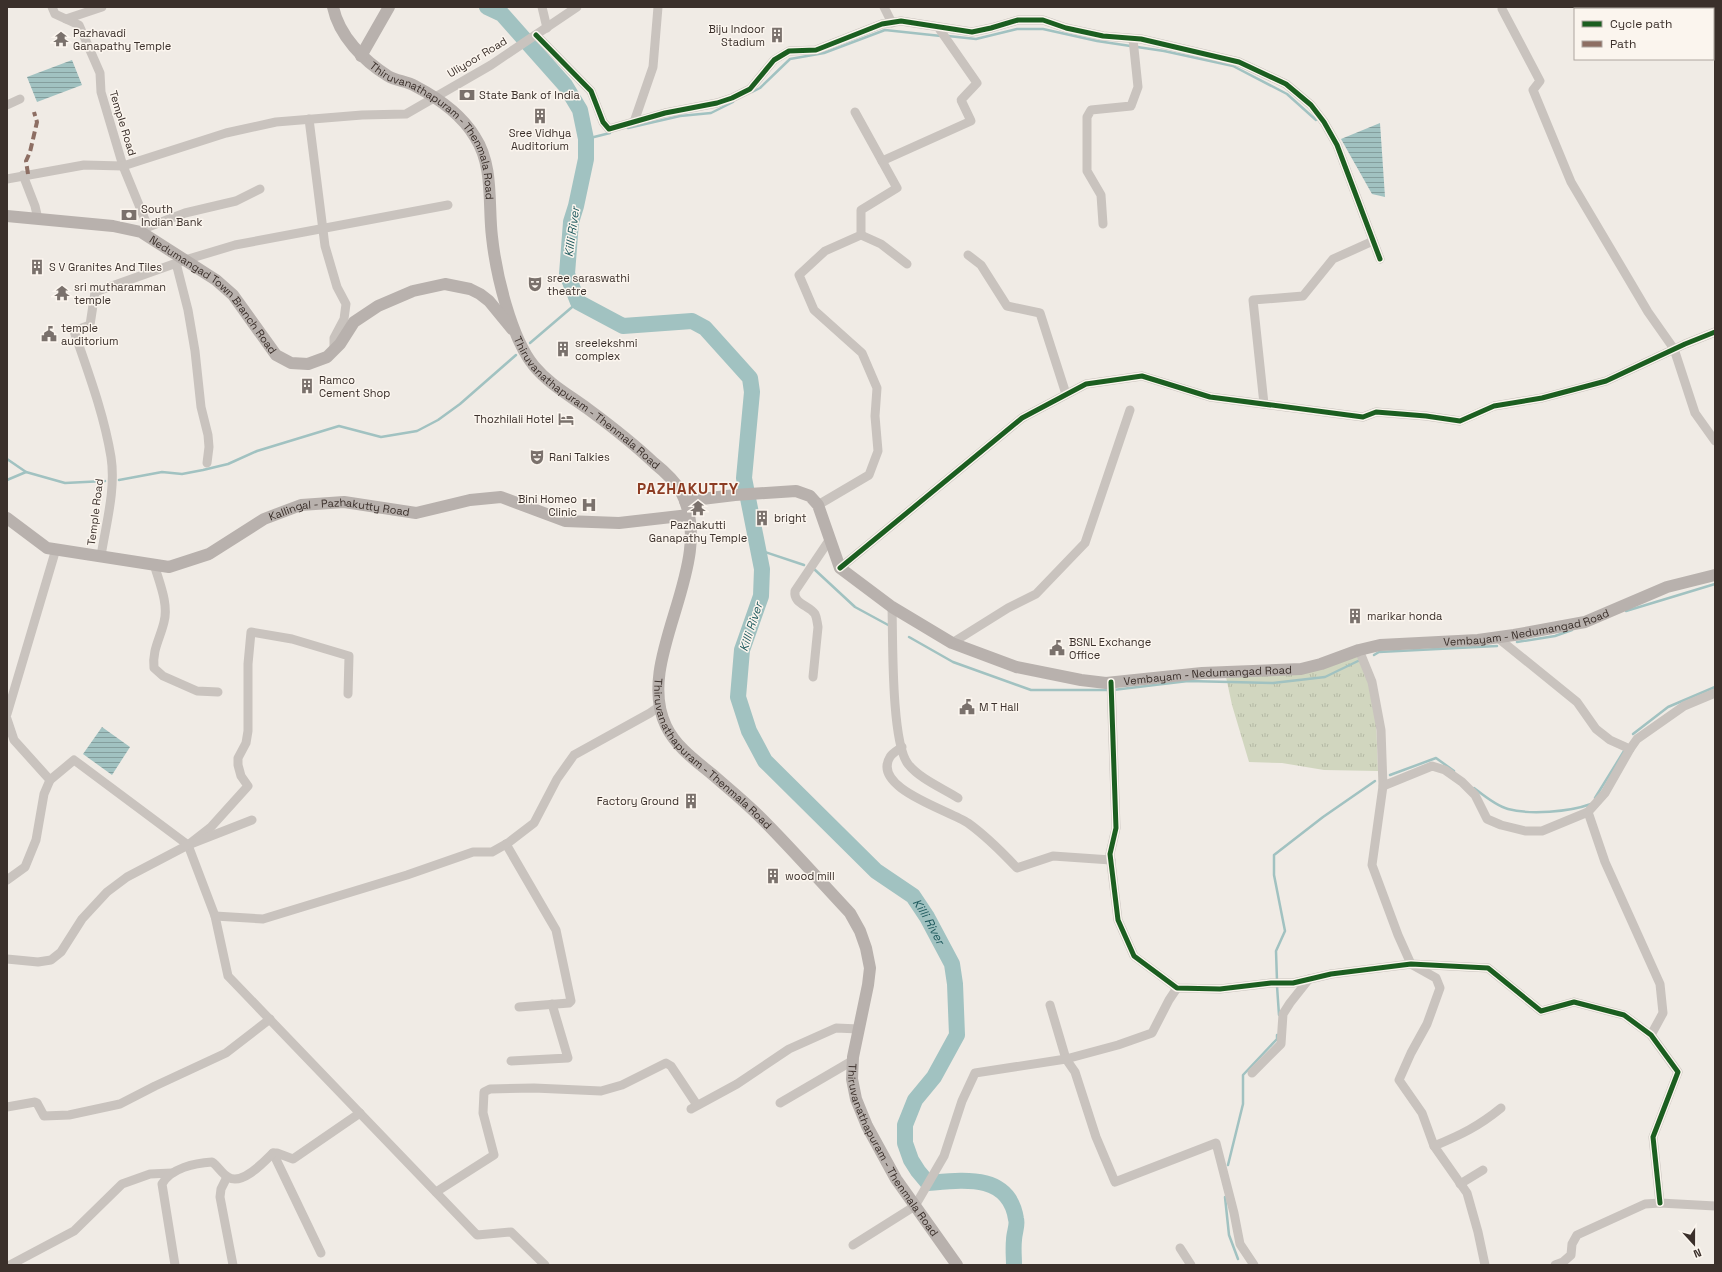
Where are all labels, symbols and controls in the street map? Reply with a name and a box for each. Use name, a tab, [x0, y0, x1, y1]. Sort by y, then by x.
legend	[1574, 8, 1714, 60]
text: Cycle path	[1610, 16, 1672, 32]
place label: Biju Indoor Stadium	[709, 22, 765, 49]
place label: Pazhavadi Ganapathy Temple	[73, 26, 171, 53]
building icon: Biju Indoor Stadium	[768, 26, 786, 44]
temple icon: Pazhavadi Ganapathy Temple	[52, 30, 70, 48]
street label: Uliyoor Road	[445, 34, 509, 80]
text: Path	[1610, 36, 1636, 52]
street label: Thiruvanathapuram - Thenmala Road	[367, 59, 497, 200]
bank icon: State Bank of India	[458, 86, 476, 104]
place label: State Bank of India	[479, 88, 581, 102]
street label: Temple Road	[106, 89, 140, 157]
building icon: Sree Vidhya Auditorium	[531, 107, 549, 125]
place label: Sree Vidhya Auditorium	[509, 126, 572, 153]
place label: South Indian Bank	[141, 202, 202, 229]
water label: Killi River	[561, 204, 584, 258]
bank icon: South Indian Bank	[120, 206, 138, 224]
street label: Nedumangad Town Branch Road	[147, 232, 280, 357]
building icon: S V Granites And Tiles	[28, 258, 46, 276]
place label: S V Granites And Tiles	[49, 260, 162, 274]
place label: sree saraswathi theatre	[547, 271, 630, 298]
theatre icon: sree saraswathi theatre	[526, 275, 544, 293]
place label: sri mutharamman temple	[74, 280, 166, 307]
temple icon: sri mutharamman temple	[53, 284, 71, 302]
place label: temple auditorium	[61, 321, 118, 348]
public building icon: temple auditorium	[40, 325, 58, 343]
street label: Thiruvanathapuram - Thenmala Road	[511, 334, 663, 472]
place label: sreelekshmi complex	[575, 336, 638, 363]
building icon: sreelekshmi complex	[554, 340, 572, 358]
place label: Ramco Cement Shop	[319, 373, 390, 400]
building icon: Ramco Cement Shop	[298, 377, 316, 395]
hotel icon: Thozhilali Hotel	[557, 410, 575, 428]
place label: Thozhilali Hotel	[474, 412, 554, 426]
theatre icon: Rani Talkies	[528, 448, 546, 466]
place label: Rani Talkies	[549, 450, 610, 464]
street label: Temple Road	[84, 478, 106, 546]
district label: PAZHAKUTTY	[637, 479, 739, 498]
place label: Bini Homeo Clinic	[518, 492, 577, 519]
street label: Kallingal - Pazhakutty Road	[267, 495, 411, 524]
hospital icon: Bini Homeo Clinic	[580, 496, 598, 514]
temple icon: Pazhakutti Ganapathy Temple	[689, 499, 707, 517]
building icon: bright	[753, 509, 771, 527]
place label: bright	[774, 511, 807, 525]
place label: Pazhakutti Ganapathy Temple	[649, 518, 747, 545]
water label: Killi River	[736, 599, 767, 654]
street label: Vembayam - Nedumangad Road	[1443, 606, 1611, 649]
building icon: marikar honda	[1346, 607, 1364, 625]
place label: marikar honda	[1367, 609, 1443, 623]
place label: BSNL Exchange Office	[1069, 635, 1151, 662]
public building icon: BSNL Exchange Office	[1048, 639, 1066, 657]
street label: Vembayam - Nedumangad Road	[1123, 662, 1292, 688]
street label: Thiruvanathapuram - Thenmala Road	[651, 678, 775, 832]
public building icon: M T Hall	[958, 698, 976, 716]
place label: M T Hall	[979, 700, 1019, 714]
building icon: Factory Ground	[682, 792, 700, 810]
place label: Factory Ground	[597, 794, 679, 808]
building icon: wood mill	[764, 867, 782, 885]
place label: wood mill	[785, 869, 835, 883]
water label: Killi River	[909, 896, 949, 949]
street label: Thiruvanathapuram - Thenmala Road	[845, 1063, 941, 1239]
north arrow	[1674, 1224, 1714, 1264]
text: N	[1692, 1245, 1704, 1261]

